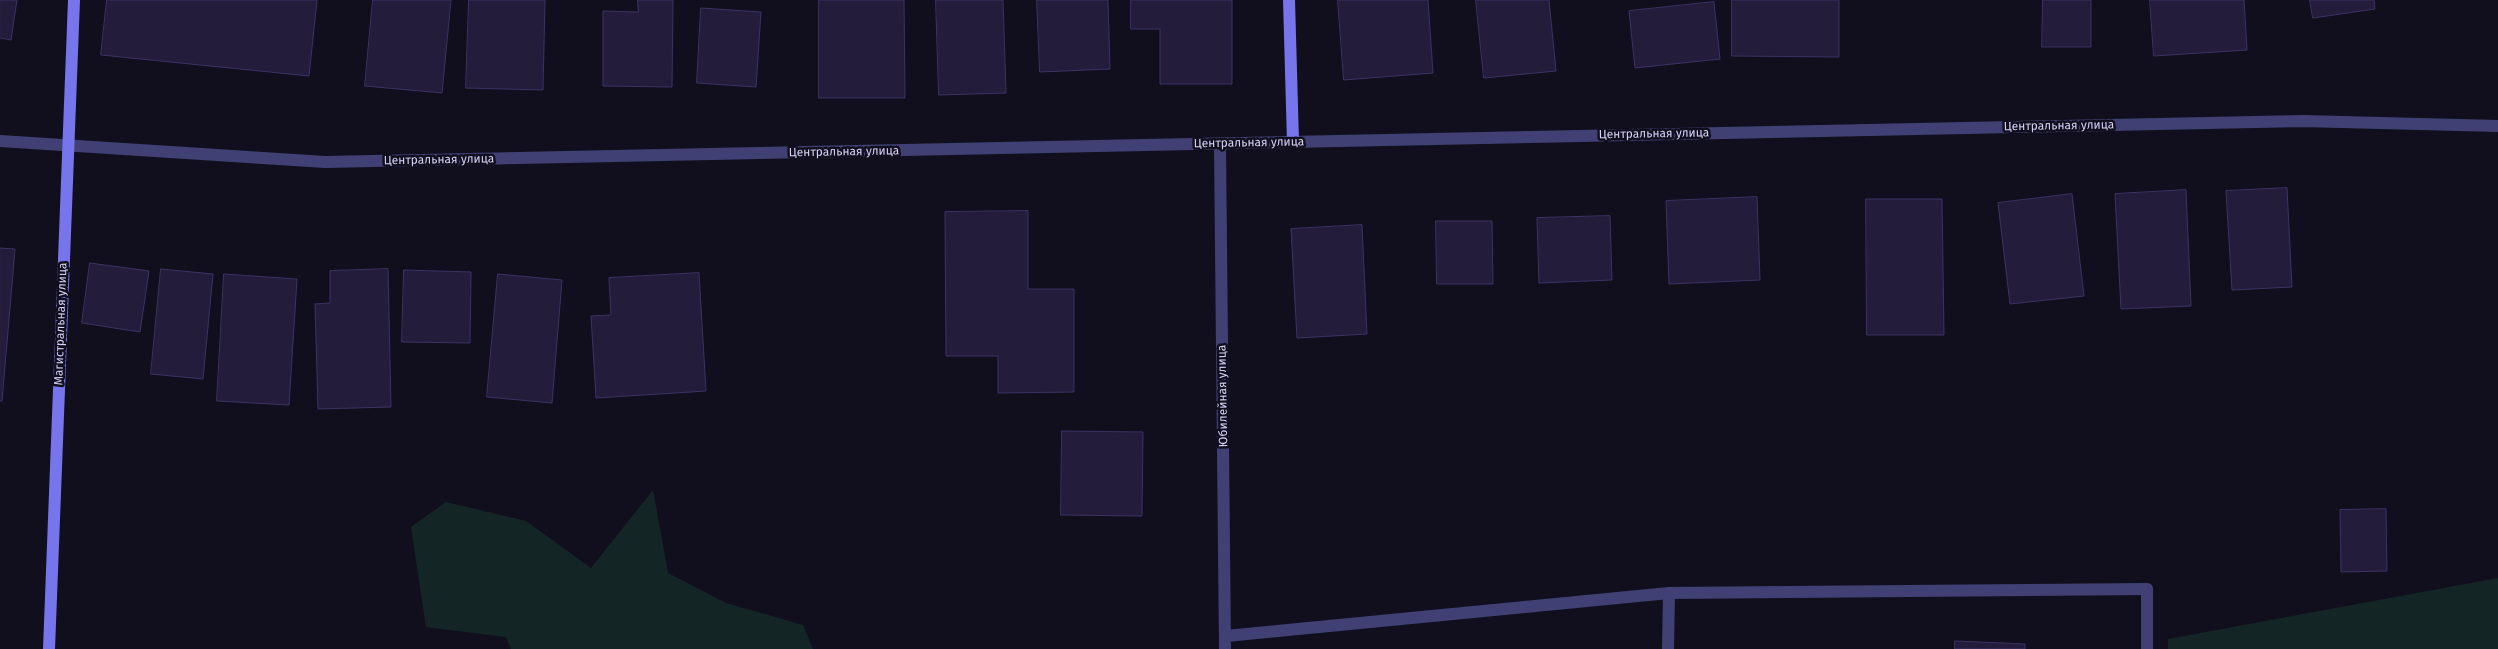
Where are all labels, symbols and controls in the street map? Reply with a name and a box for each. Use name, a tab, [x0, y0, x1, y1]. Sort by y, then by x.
street label: Центральная улица	[2004, 118, 2114, 134]
street label: Центральная улица	[1599, 126, 1709, 142]
street label: Центральная улица	[1194, 135, 1304, 151]
street label: Центральная улица	[789, 144, 899, 160]
street label: Центральная улица	[384, 152, 494, 168]
street label: Магистральная улица	[52, 262, 70, 386]
street label: Юбилейная улица	[1215, 345, 1231, 447]

